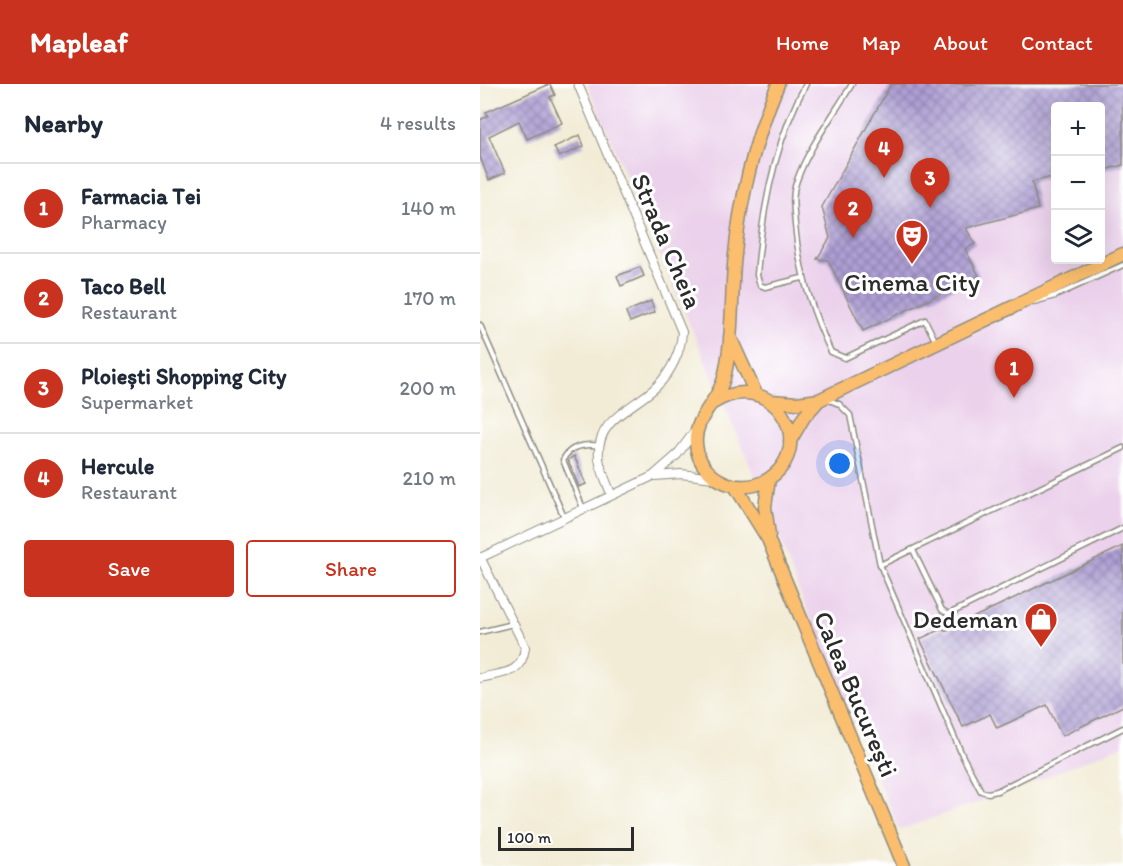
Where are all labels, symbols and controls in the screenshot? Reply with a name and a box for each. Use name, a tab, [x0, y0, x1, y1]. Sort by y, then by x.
text: Mapleaf	[30, 25, 128, 59]
text: Home	[776, 30, 829, 55]
text: Map	[862, 30, 901, 55]
text: About	[934, 30, 988, 55]
text: Contact	[1021, 30, 1093, 55]
map controls	[1051, 102, 1105, 264]
button: +	[1051, 102, 1105, 156]
text: Nearby	[24, 107, 103, 139]
text: 4 results	[380, 111, 456, 135]
pin: 4	[864, 128, 904, 178]
button: −	[1051, 156, 1105, 210]
pin: 3	[910, 158, 950, 208]
street label: Strada Cheia	[624, 169, 710, 313]
text: Farmacia Tei	[81, 183, 201, 210]
pin: 2	[834, 188, 872, 238]
text: 1	[39, 196, 48, 220]
text: 140 m	[401, 196, 456, 220]
text: Pharmacy	[81, 210, 167, 234]
button: layers	[1051, 210, 1105, 264]
theatre icon: Cinema City	[894, 218, 930, 265]
place label: Cinema City	[844, 266, 980, 298]
text: Taco Bell	[81, 273, 166, 300]
text: 2	[38, 286, 49, 310]
text: 170 m	[403, 286, 456, 310]
text: Restaurant	[81, 300, 177, 324]
pin: 1	[994, 348, 1034, 398]
text: Ploiești Shopping City	[81, 363, 286, 390]
text: 3	[38, 376, 49, 400]
text: 200 m	[400, 376, 456, 400]
text: Supermarket	[81, 390, 193, 414]
your location	[825, 449, 854, 478]
text: Hercule	[81, 453, 154, 480]
text: 4	[37, 466, 50, 490]
text: 210 m	[403, 466, 456, 490]
text: Restaurant	[81, 480, 177, 504]
button: Save	[24, 540, 234, 597]
button: Share	[246, 540, 456, 597]
shop icon: Dedeman	[1023, 601, 1059, 648]
place label: Dedeman	[913, 603, 1018, 635]
street label: Calea București	[807, 606, 905, 782]
scale bar	[498, 824, 634, 852]
text: 100 m	[507, 828, 551, 847]

